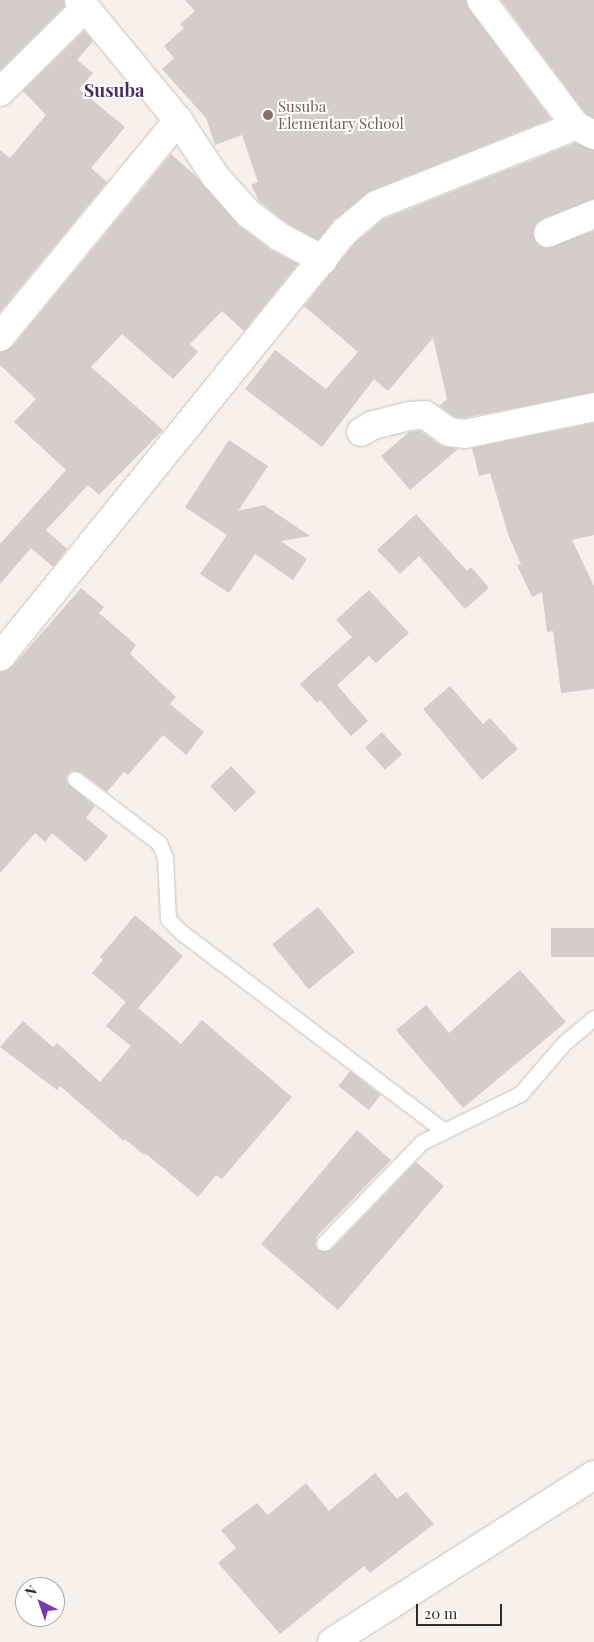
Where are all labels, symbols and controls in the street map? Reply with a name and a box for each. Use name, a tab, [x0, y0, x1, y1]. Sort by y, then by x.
district label: Susuba	[84, 79, 144, 101]
place label: Susuba Elementary School	[278, 97, 404, 132]
marker: Susuba Elementary School	[262, 109, 274, 121]
north arrow	[15, 1577, 65, 1627]
text: N	[20, 1581, 41, 1602]
scale bar	[419, 1594, 505, 1626]
text: 20 m	[424, 1603, 457, 1623]

